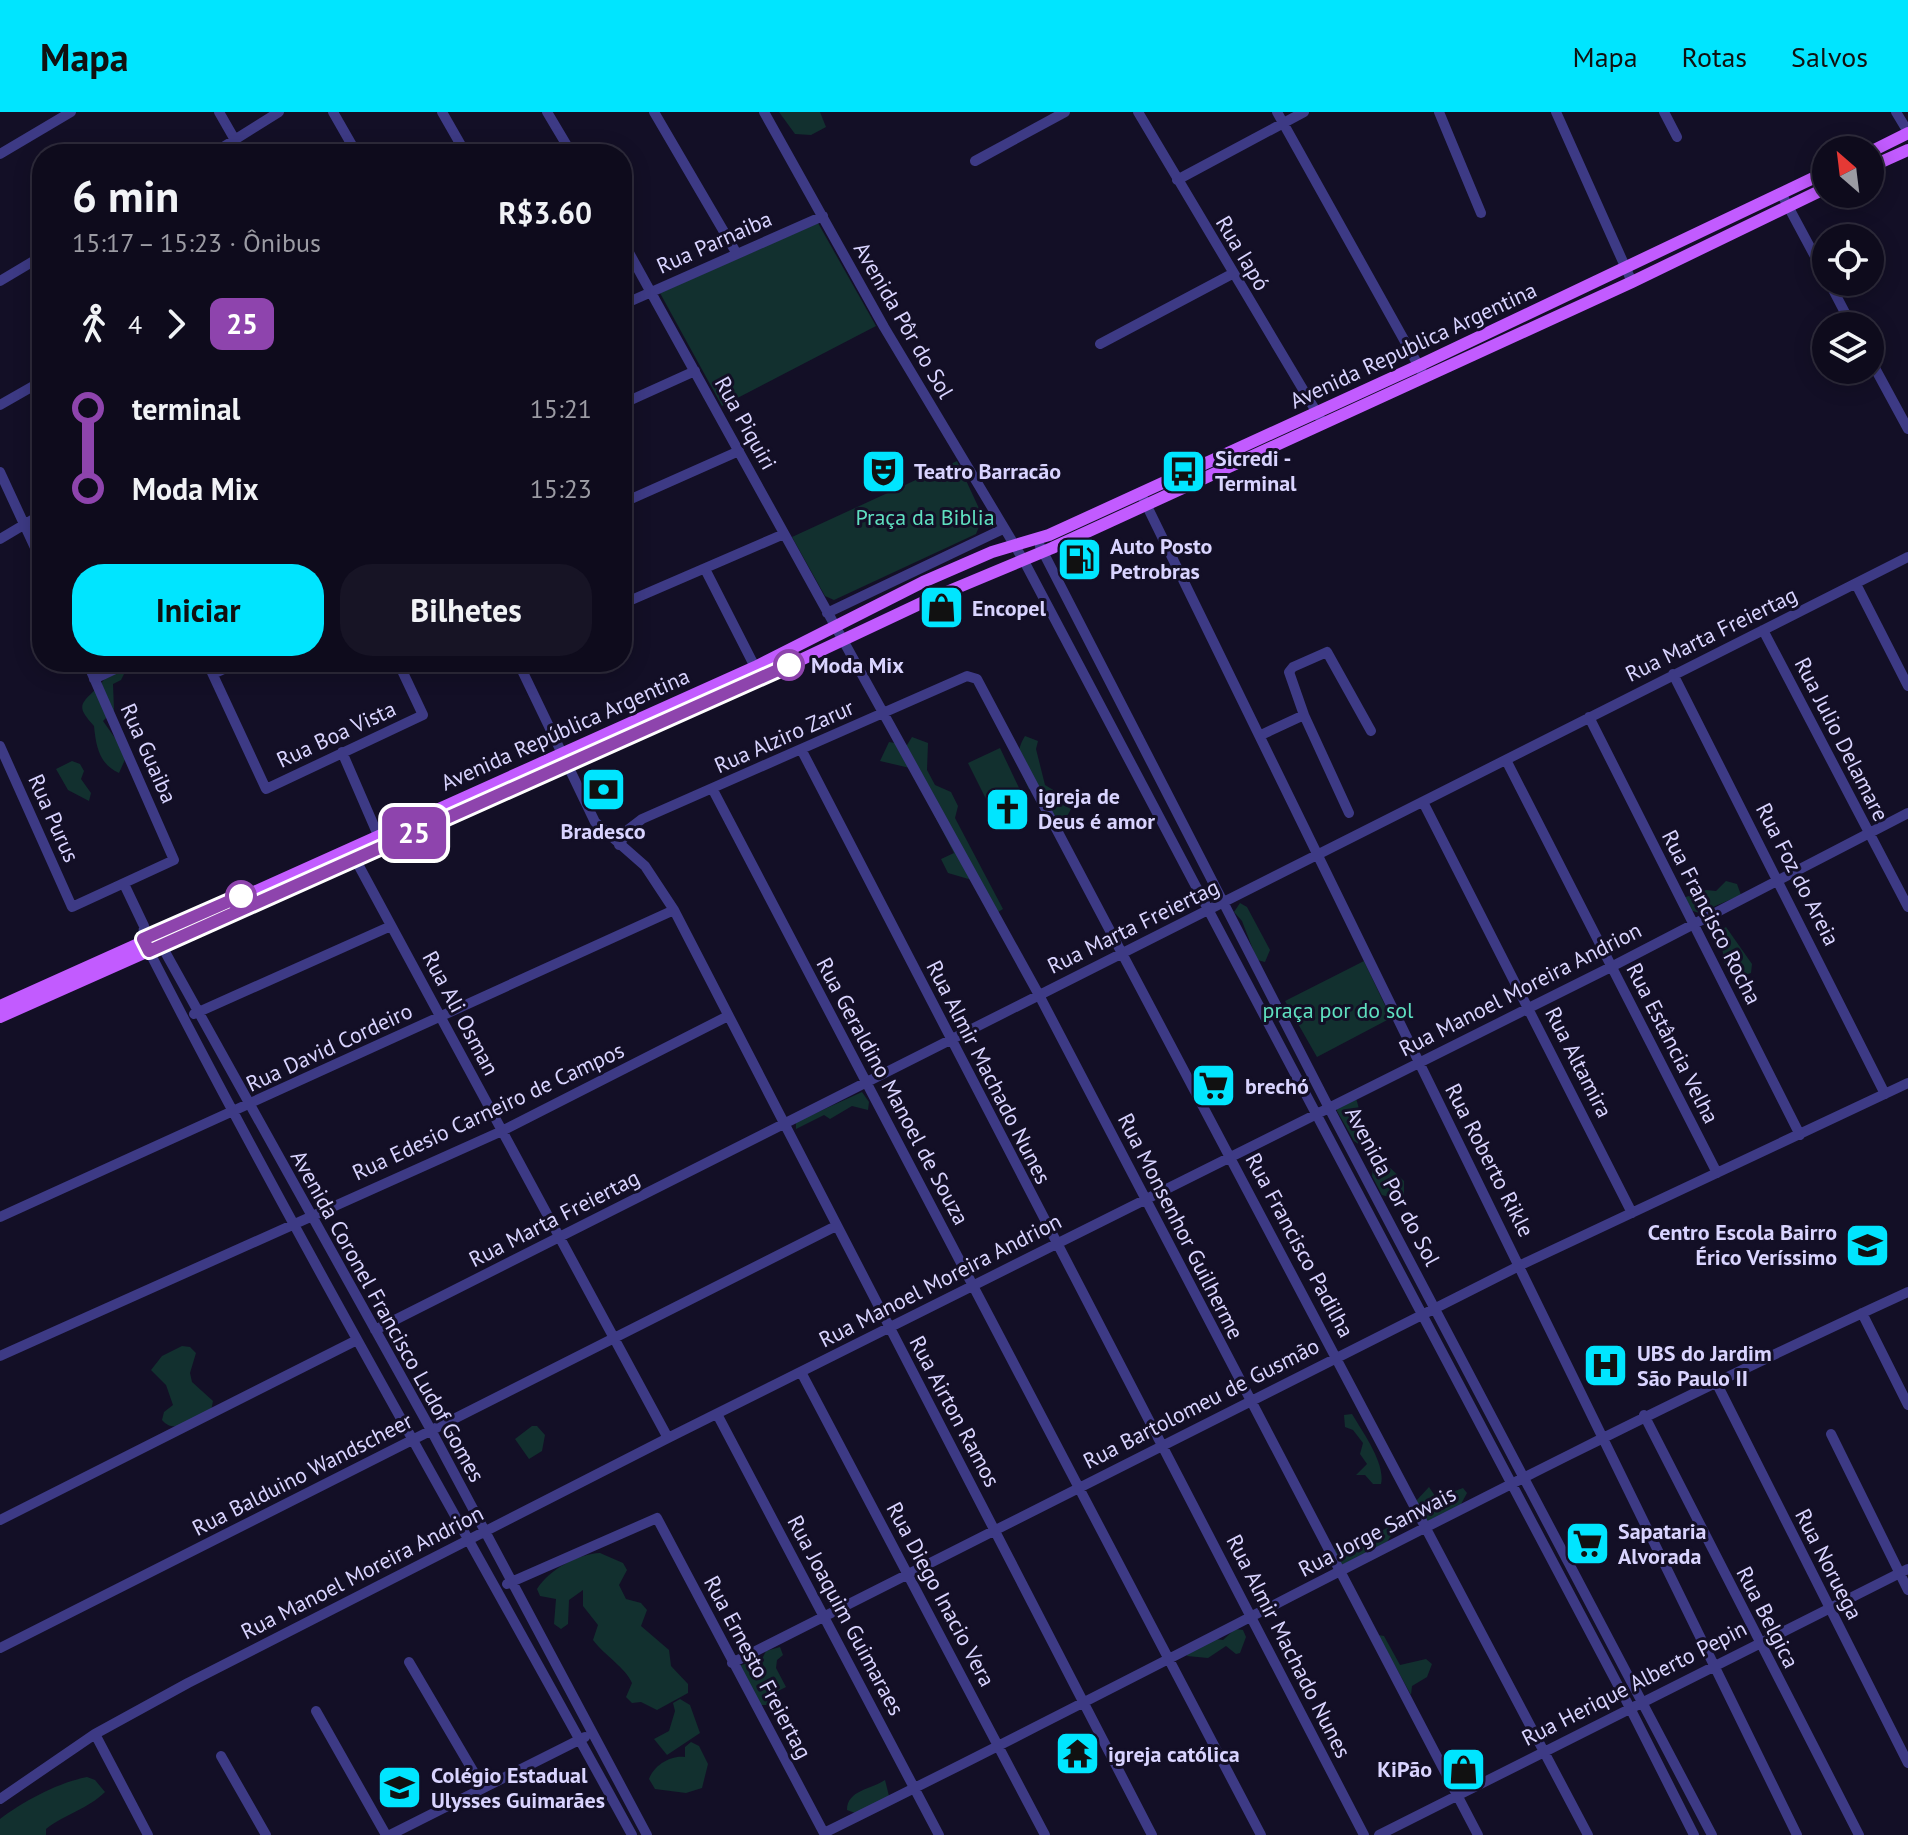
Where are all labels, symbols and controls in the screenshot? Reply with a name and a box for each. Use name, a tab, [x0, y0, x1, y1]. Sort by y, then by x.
text: Mapa	[40, 32, 129, 81]
text: Mapa	[1573, 38, 1638, 75]
text: Rotas	[1682, 38, 1747, 75]
text: Salvos	[1791, 38, 1868, 75]
north arrow	[1812, 136, 1884, 208]
map controls	[1812, 136, 1884, 384]
text: 6 min	[72, 167, 179, 224]
text: R$3.60	[499, 193, 592, 232]
street label: Rua Parnaiba	[652, 204, 776, 280]
street label: Rua Iapó	[1210, 210, 1276, 296]
button: locate	[1812, 224, 1884, 296]
text: 15:17 – 15:23 · Ônibus	[72, 226, 321, 259]
street label: Avenida Pôr do Sol	[848, 237, 960, 404]
street label: Avenida Republica Argentina	[1285, 275, 1541, 415]
icon: walk	[72, 302, 116, 346]
icon: forward	[154, 302, 198, 346]
text: 25	[226, 305, 258, 342]
text: 4	[128, 308, 142, 341]
button: layers	[1812, 312, 1884, 384]
street label: Rua Piquiri	[709, 371, 783, 475]
text: terminal	[132, 389, 240, 428]
text: 15:21	[530, 392, 592, 425]
place label: Sicredi - Terminal	[1215, 444, 1297, 497]
theatre icon: Teatro Barracão	[859, 447, 907, 495]
bus stop icon: Sicredi - Terminal	[1160, 447, 1208, 495]
place label: Teatro Barracão	[914, 457, 1061, 485]
text: Moda Mix	[132, 469, 259, 508]
text: 15:23	[530, 472, 592, 505]
park label: Praça da Biblia	[855, 503, 995, 531]
place label: Auto Posto Petrobras	[1110, 532, 1213, 585]
fuel station icon: Auto Posto Petrobras	[1055, 535, 1103, 583]
button: Iniciar	[72, 564, 324, 656]
button: Bilhetes	[340, 564, 592, 656]
street label: Rua Marta Freiertag	[1621, 580, 1801, 688]
shop icon: Encopel	[917, 584, 965, 632]
place label: Encopel	[972, 594, 1046, 622]
marker: Moda Mix	[774, 650, 804, 680]
place label: Moda Mix	[811, 651, 904, 679]
street label: Rua Julio Delamare	[1789, 652, 1895, 826]
street label: Avenida República Argentina	[436, 661, 694, 797]
street label: Rua Alziro Zarur	[710, 693, 859, 779]
street label: Rua Boa Vista	[272, 694, 400, 774]
street label: Rua Guaiba	[115, 699, 183, 807]
bank icon: Bradesco	[579, 766, 627, 814]
street label: Rua Purus	[22, 770, 86, 866]
place label: igreja de Deus é amor	[1038, 782, 1155, 835]
church icon: igreja de Deus é amor	[983, 785, 1031, 833]
street label: Rua Foz do Areia	[1750, 798, 1846, 950]
line badge: 25	[378, 807, 450, 859]
text: 25	[398, 814, 430, 851]
place label: Bradesco	[561, 817, 646, 845]
street label: Rua Francisco Rocha	[1656, 825, 1768, 1009]
street label: Rua Marta Freiertag	[1043, 872, 1223, 980]
unlabelled marker	[226, 881, 256, 911]
street label: Rua Manoel Moreira Andrion	[1394, 916, 1646, 1062]
street label: Rua Ali Osman	[416, 946, 506, 1080]
street label: Rua Geraldino Manoel de Souza	[810, 952, 976, 1230]
street label: Rua Almir Machado Nunes	[920, 956, 1058, 1188]
street label: Rua Estância Velha	[1620, 958, 1726, 1128]
street label: Rua David Cordeiro	[241, 996, 417, 1098]
park label: praça por do sol	[1262, 996, 1414, 1024]
street label: Rua Altamira	[1539, 1002, 1619, 1122]
street label: Rua Edesio Carneiro de Campos	[348, 1036, 628, 1186]
supermarket icon: brechó	[1190, 1062, 1238, 1110]
place label: brechó	[1245, 1072, 1309, 1100]
street label: Rua Roberto Rikle	[1439, 1079, 1541, 1241]
street label: Avenida Por do Sol	[1339, 1102, 1447, 1271]
street label: Rua Monsenhor Guilherme	[1112, 1108, 1250, 1344]
street label: Avenida Coronel Francisco Ludof Gomes	[285, 1145, 491, 1487]
street label: Rua Francisco Padilha	[1240, 1148, 1360, 1342]
street label: Rua Marta Freiertag	[464, 1163, 644, 1273]
street label: Rua Manoel Moreira Andrion	[814, 1207, 1066, 1353]
place label: Centro Escola Bairro Érico Veríssimo	[1648, 1218, 1837, 1271]
school or university icon: Centro Escola Bairro Érico Veríssimo	[1844, 1221, 1892, 1269]
street label: Rua Airton Ramos	[903, 1331, 1007, 1491]
street label: Rua Bartolomeu de Gusmão	[1078, 1331, 1324, 1475]
place label: UBS do Jardim São Paulo II	[1637, 1339, 1772, 1392]
hospital icon: UBS do Jardim São Paulo II	[1582, 1342, 1630, 1390]
street label: Rua Balduino Wandscheer	[187, 1406, 417, 1542]
street label: Rua Jorge Sanwais	[1294, 1479, 1460, 1583]
street label: Rua Diego Inacio Vera	[880, 1497, 1002, 1691]
street label: Rua Manoel Moreira Andrion	[236, 1499, 488, 1645]
street label: Rua Noruega	[1789, 1504, 1869, 1624]
street label: Rua Joaquim Guimaraes	[781, 1510, 911, 1720]
place label: Sapataria Alvorada	[1618, 1517, 1707, 1570]
supermarket icon: Sapataria Alvorada	[1563, 1520, 1611, 1568]
street label: Rua Almir Machado Nunes	[1220, 1530, 1358, 1762]
street label: Rua Belgica	[1730, 1561, 1806, 1673]
street label: Rua Ernesto Freiertag	[698, 1571, 818, 1763]
street label: Rua Herique Alberto Pepin	[1517, 1614, 1751, 1752]
temple icon: igreja católica	[1053, 1730, 1101, 1778]
place label: igreja católica	[1108, 1740, 1240, 1768]
shop icon: KiPão	[1439, 1745, 1487, 1793]
place label: KiPão	[1377, 1755, 1432, 1783]
place label: Colégio Estadual Ulysses Guimarães	[431, 1761, 605, 1814]
school or university icon: Colégio Estadual Ulysses Guimarães	[376, 1764, 424, 1812]

